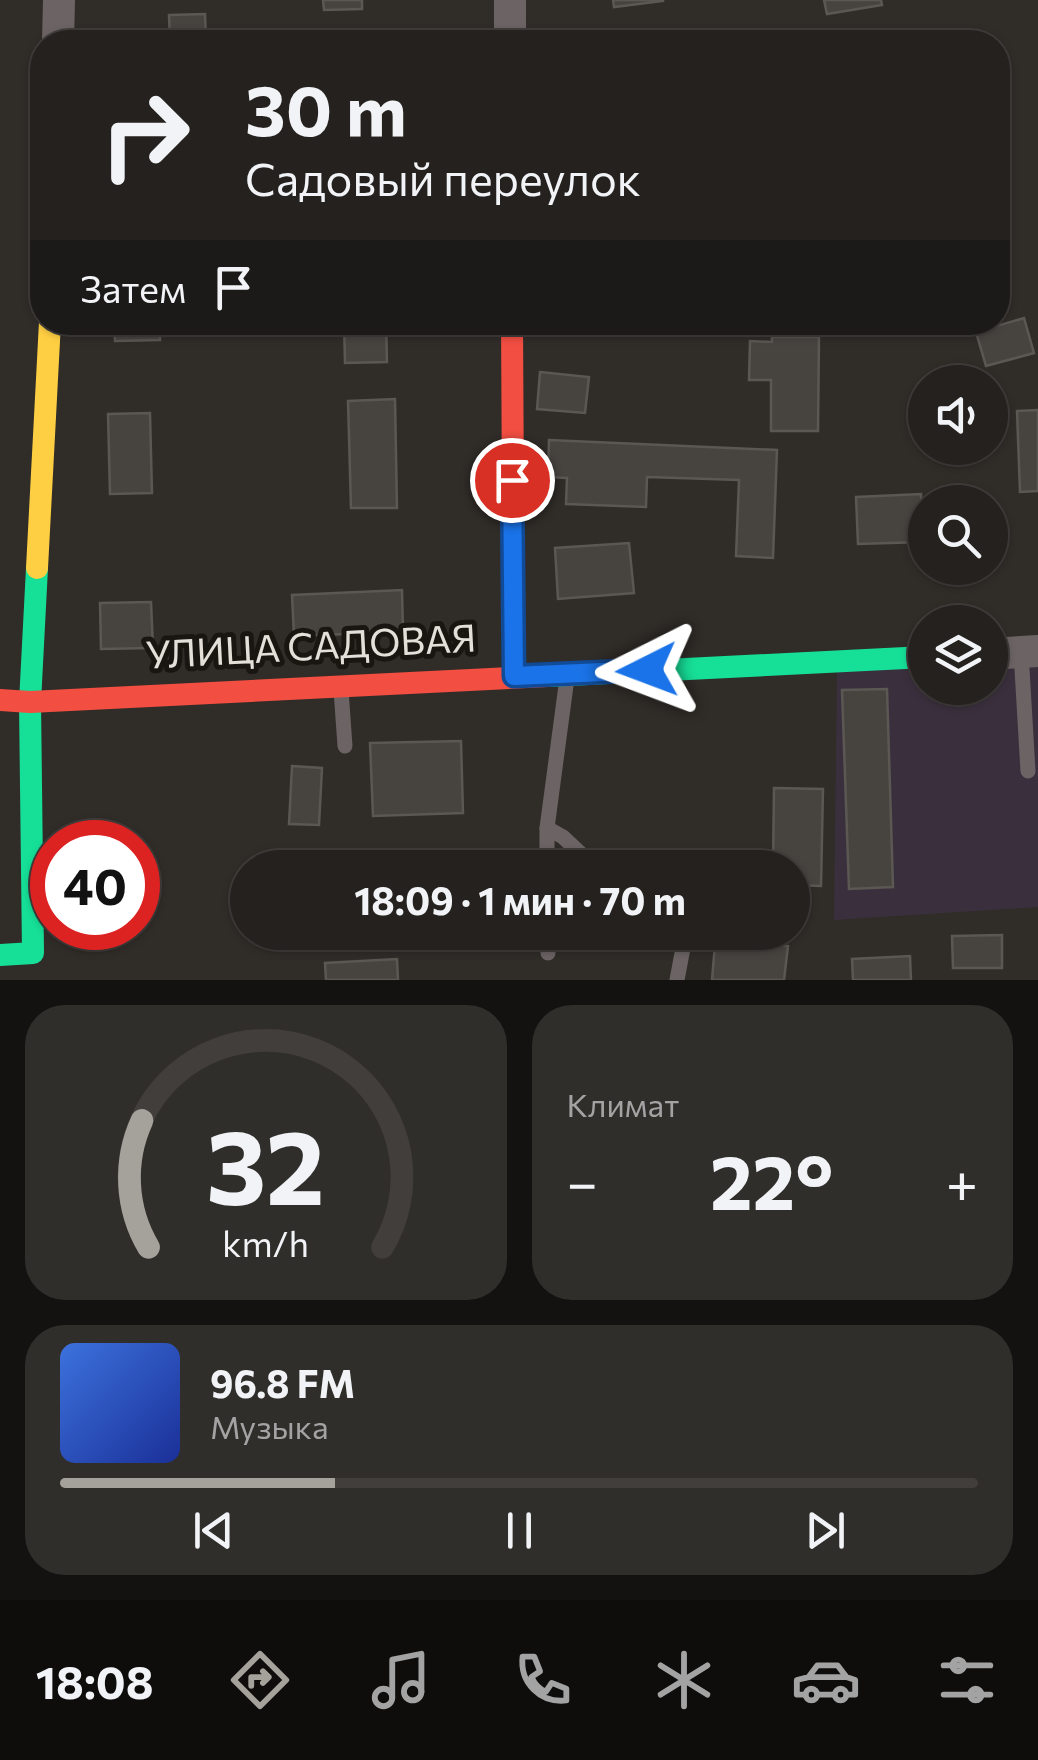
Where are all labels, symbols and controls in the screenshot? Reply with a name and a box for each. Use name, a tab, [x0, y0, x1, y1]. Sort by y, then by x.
text: 30 m	[245, 65, 407, 150]
icon: right	[80, 70, 210, 200]
text: Садовый переулок	[245, 150, 641, 205]
icon: arrive	[206, 260, 261, 315]
text: Затем	[80, 264, 186, 311]
map controls	[908, 365, 1008, 705]
button: sound	[908, 365, 1008, 465]
pin	[470, 438, 555, 523]
icon: arrive	[485, 453, 540, 508]
button: search	[908, 485, 1008, 585]
button: layers	[908, 605, 1008, 705]
street label: УЛИЦА САДОВАЯ	[144, 612, 477, 677]
position arrow	[595, 618, 699, 722]
speed limit sign: 40	[30, 820, 160, 950]
text: 18:09 · 1 мин · 70 m	[354, 876, 686, 923]
text: Климат	[567, 1084, 679, 1124]
text: 32	[206, 1099, 325, 1226]
text: 22°	[710, 1134, 833, 1225]
text: −	[567, 1147, 598, 1214]
text: +	[946, 1147, 978, 1214]
text: km/h	[222, 1221, 309, 1264]
text: 96.8 FM	[210, 1359, 355, 1406]
text: Музыка	[210, 1406, 329, 1446]
icon: previous	[186, 1503, 241, 1558]
icon: pause	[492, 1503, 547, 1558]
icon: next	[798, 1503, 853, 1558]
icon: directions	[225, 1645, 295, 1715]
icon: music	[366, 1645, 436, 1715]
icon: phone	[508, 1645, 578, 1715]
icon: climate	[649, 1645, 719, 1715]
icon: car	[791, 1645, 861, 1715]
icon: filters	[932, 1645, 1002, 1715]
text: 18:08	[36, 1653, 154, 1708]

